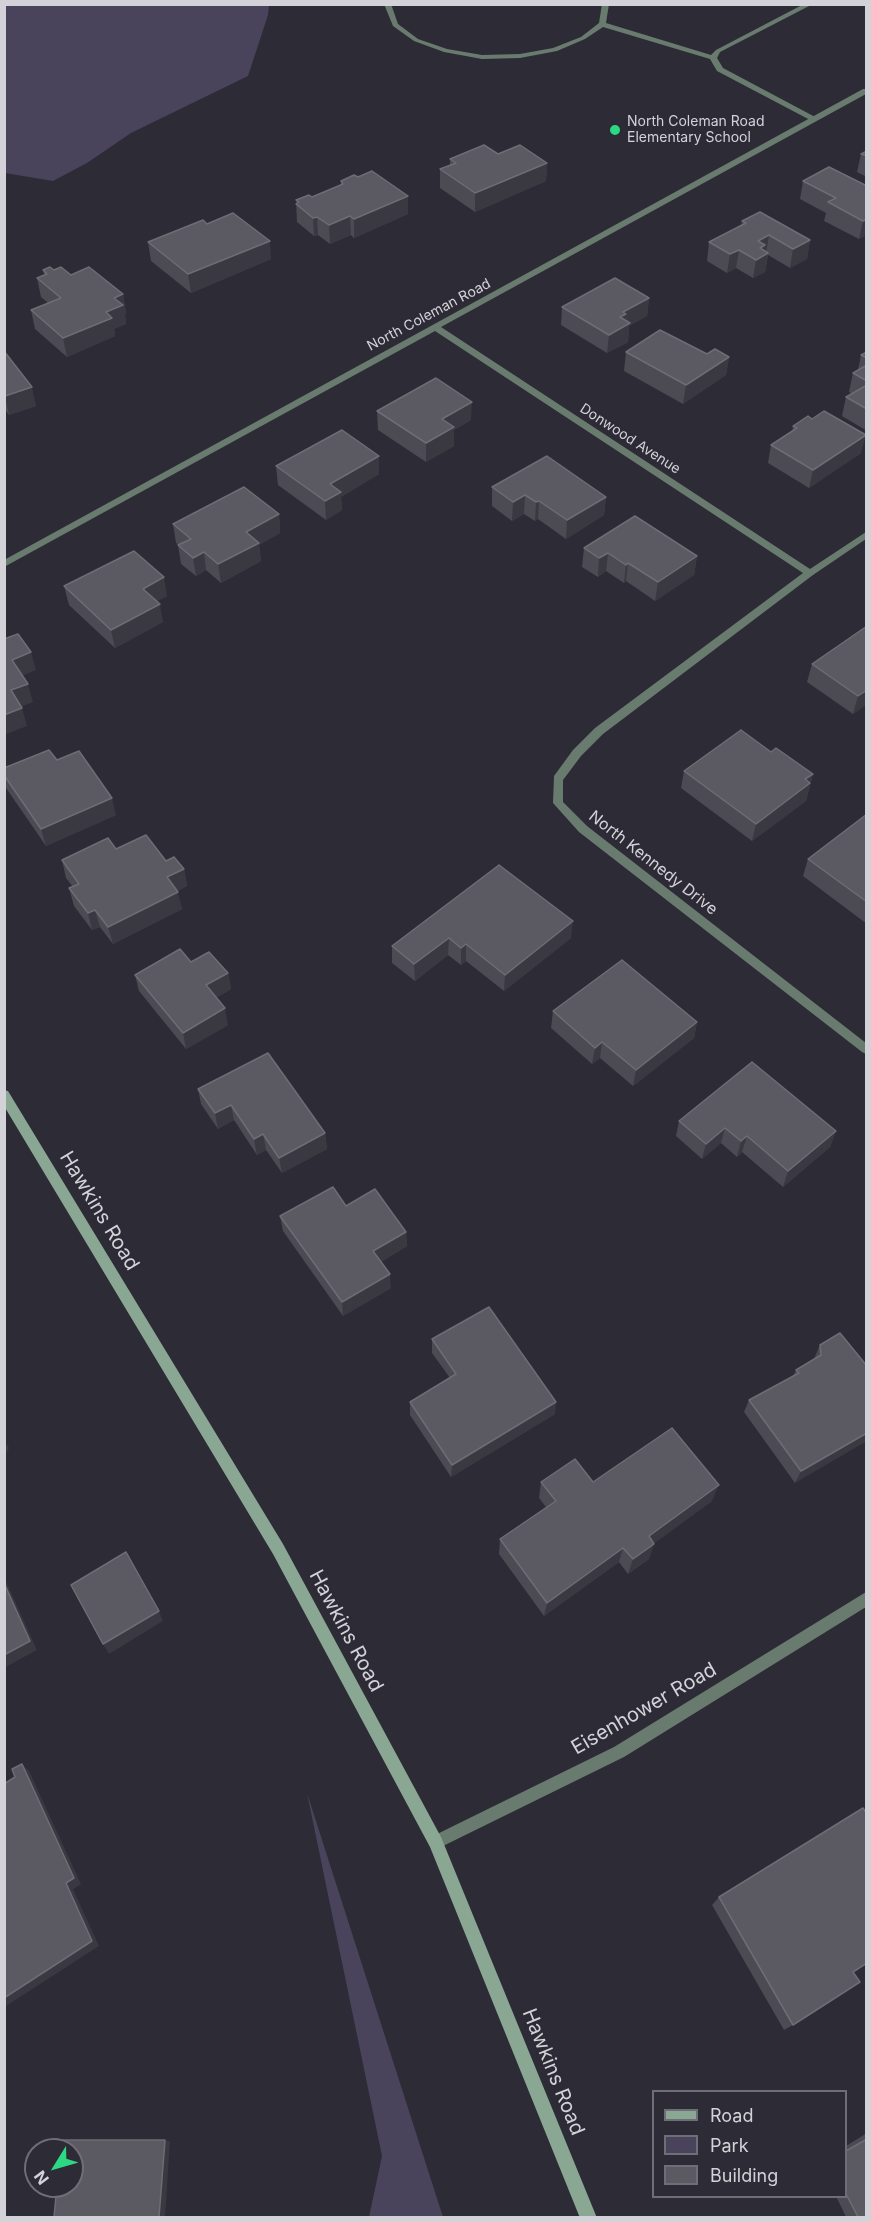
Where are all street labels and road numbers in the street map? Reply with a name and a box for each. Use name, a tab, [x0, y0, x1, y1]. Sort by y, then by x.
street label: North Coleman Road	[364, 275, 494, 355]
street label: Donwood Avenue	[577, 400, 683, 478]
street label: North Kennedy Drive	[585, 807, 721, 919]
street label: Hawkins Road	[54, 1147, 144, 1275]
street label: Hawkins Road	[304, 1566, 388, 1696]
street label: Eisenhower Road	[567, 1658, 721, 1760]
street label: Hawkins Road	[517, 2005, 589, 2139]

